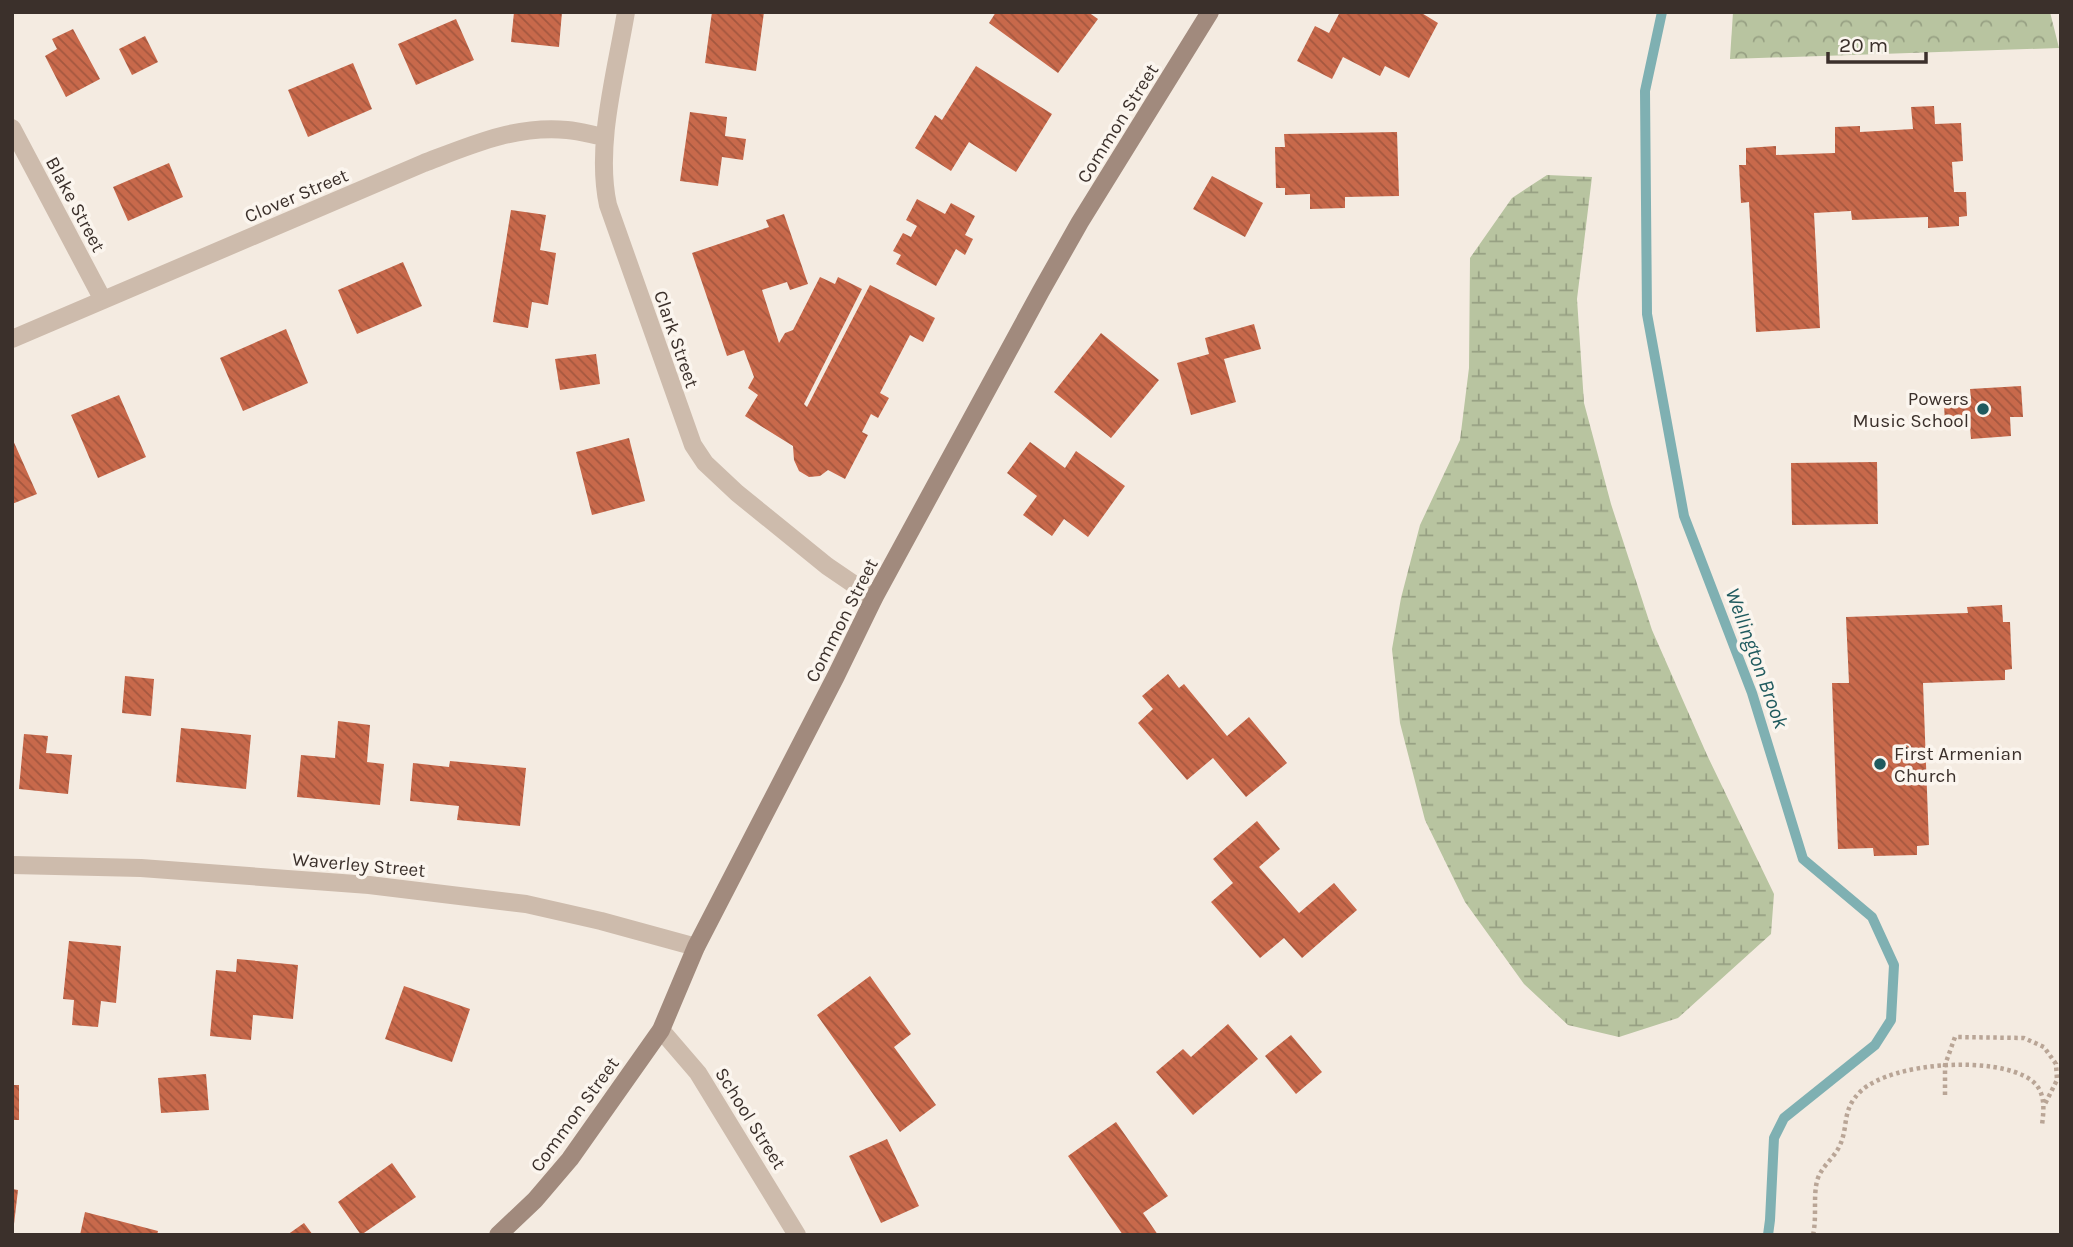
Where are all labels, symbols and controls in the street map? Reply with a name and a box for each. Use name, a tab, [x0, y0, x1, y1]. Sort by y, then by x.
scale bar	[1828, 21, 1926, 65]
text: 20 m	[1839, 33, 1888, 57]
street label: Common Street	[1072, 60, 1163, 187]
street label: Blake Street	[41, 153, 109, 256]
street label: Clover Street	[241, 164, 351, 228]
street label: Clark Street	[649, 288, 703, 391]
place label: Powers Music School	[1853, 388, 1969, 432]
marker: Powers Music School	[1975, 401, 1991, 417]
street label: Common Street	[801, 555, 883, 686]
water label: Wellington Brook	[1720, 584, 1794, 732]
place label: First Armenian Church	[1894, 743, 2023, 787]
marker: First Armenian Church	[1872, 756, 1888, 772]
street label: Waverley Street	[291, 848, 426, 882]
street label: Common Street	[526, 1053, 624, 1176]
street label: School Street	[710, 1064, 790, 1173]

